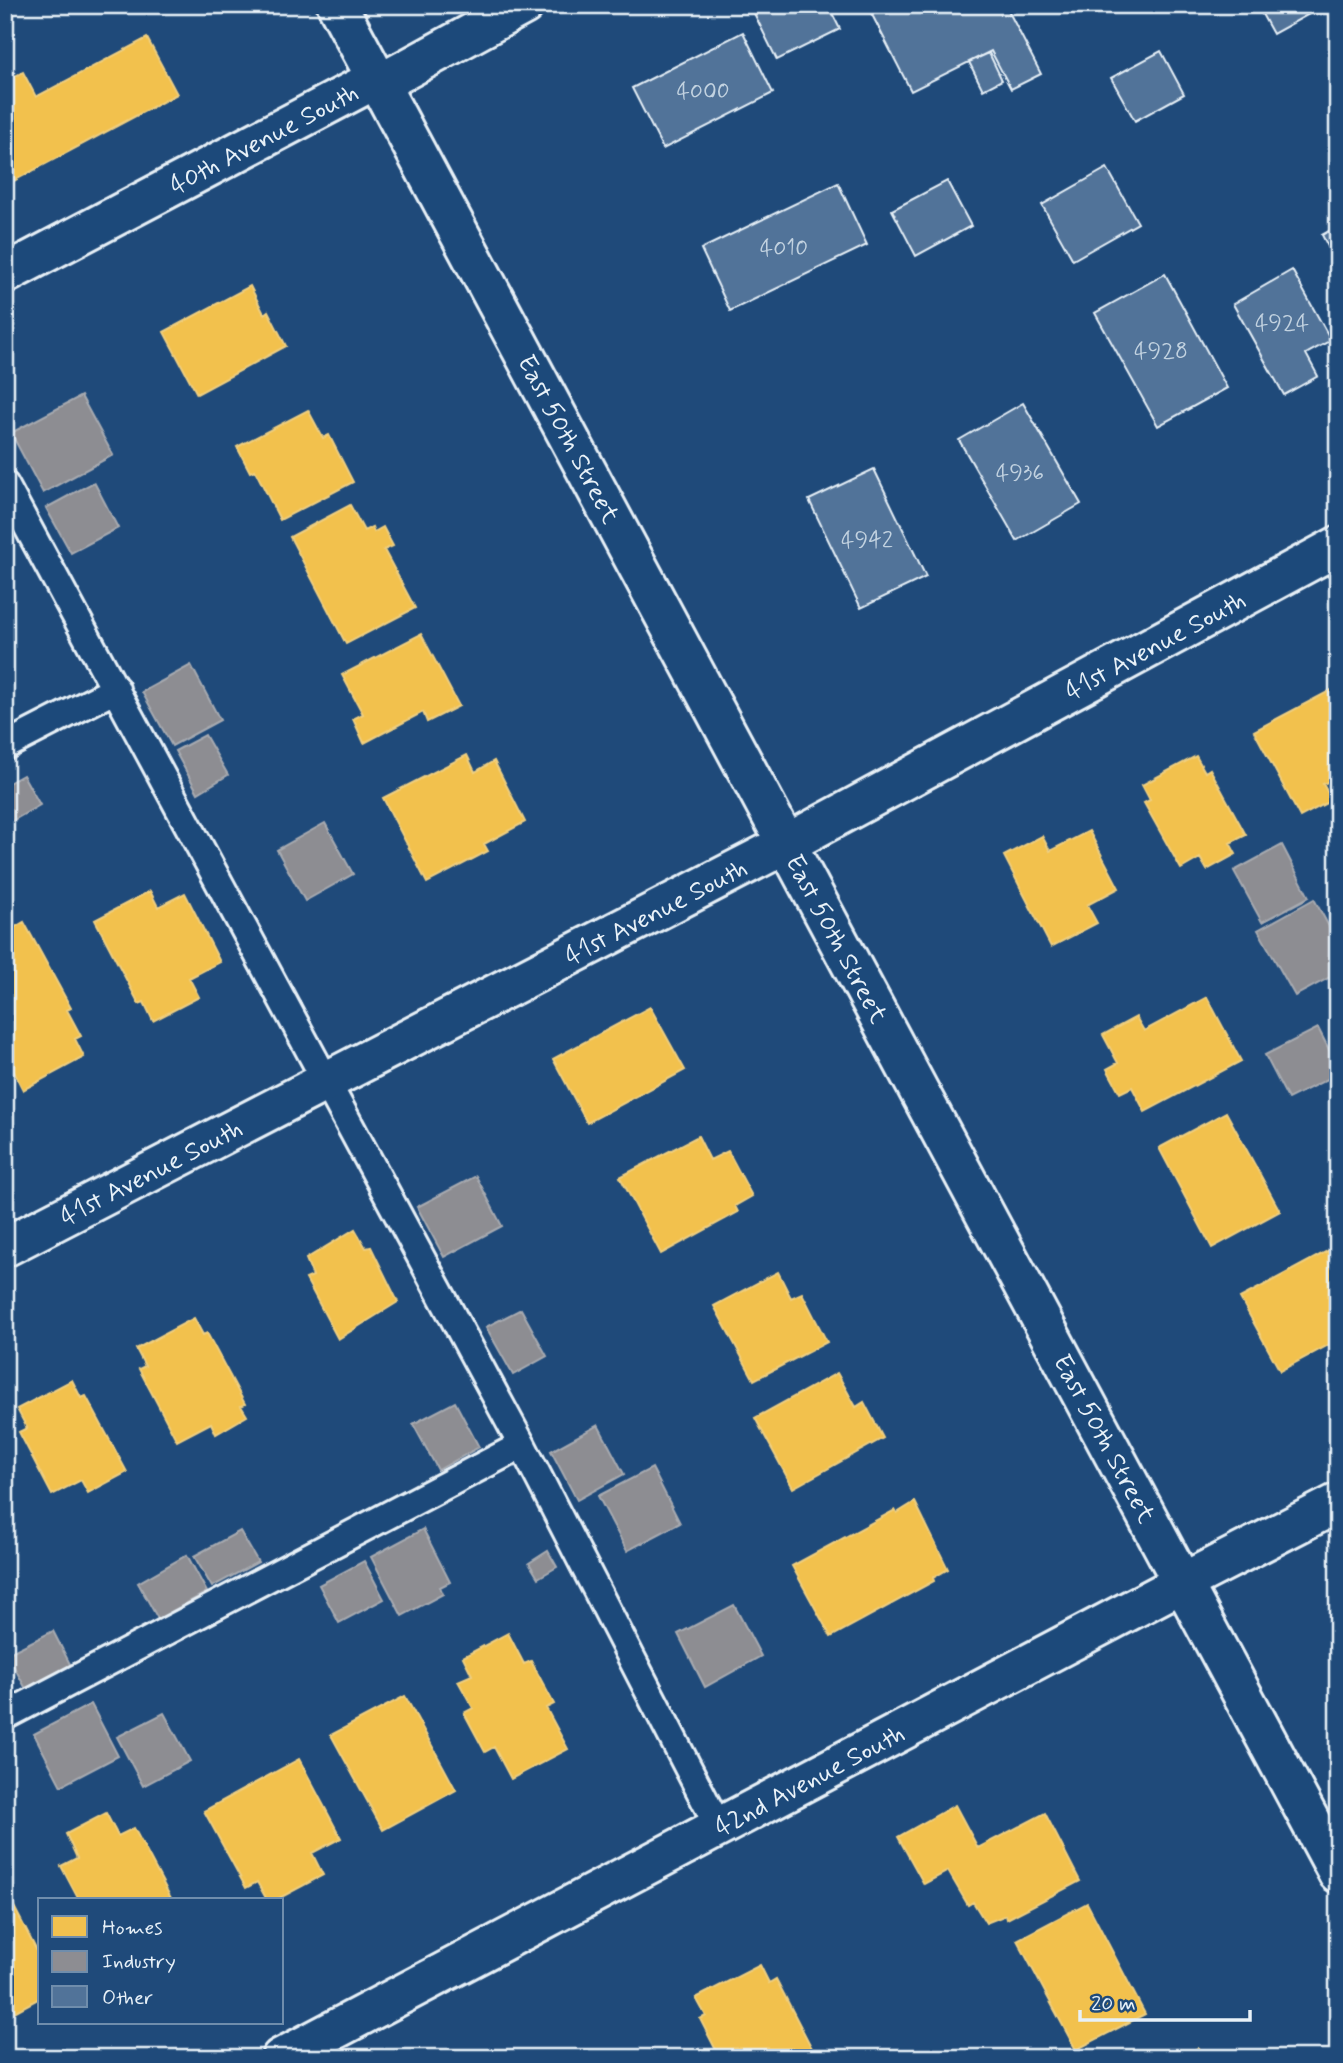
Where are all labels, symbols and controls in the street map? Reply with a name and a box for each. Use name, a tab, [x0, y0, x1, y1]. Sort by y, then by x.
street label: 40th Avenue South	[164, 76, 365, 204]
house number: 4000	[676, 77, 730, 107]
house number: 4010	[760, 234, 808, 264]
house number: 4924	[1255, 309, 1309, 339]
house number: 4928	[1134, 337, 1188, 367]
street label: East 50th Street	[509, 349, 627, 530]
house number: 4936	[996, 459, 1044, 489]
house number: 4942	[841, 526, 893, 556]
street label: 41st Avenue South	[1059, 584, 1252, 709]
street label: East 50th Street	[776, 849, 895, 1030]
street label: 41st Avenue South	[559, 852, 754, 974]
street label: 41st Avenue South	[55, 1112, 249, 1235]
street label: East 50th Street	[1044, 1349, 1162, 1530]
street label: 42nd Avenue South	[709, 1717, 911, 1845]
legend	[38, 1898, 284, 2024]
text: Homes	[102, 1914, 162, 1942]
text: Industry	[102, 1948, 176, 1976]
scale bar	[1080, 1979, 1250, 2023]
text: Other	[102, 1984, 153, 2012]
text: 20 m	[1091, 1990, 1136, 2018]

